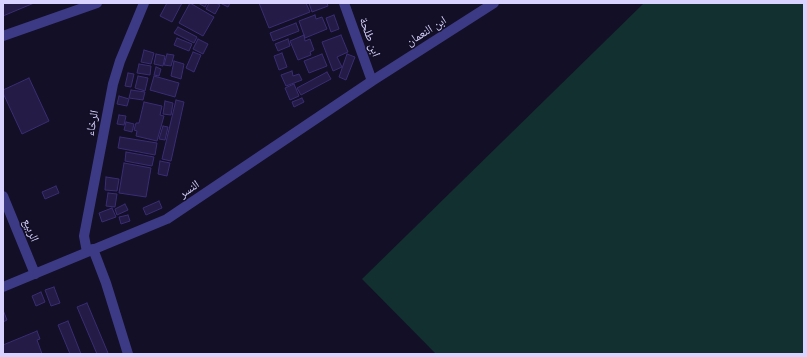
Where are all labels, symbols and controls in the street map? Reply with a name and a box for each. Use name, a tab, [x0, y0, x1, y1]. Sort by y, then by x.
street label: ابن النعمان	[403, 13, 449, 49]
street label: ابن طلحة	[356, 15, 384, 59]
street label: الرخاء	[82, 109, 102, 137]
street label: النسر	[176, 177, 202, 201]
street label: الربيع	[20, 216, 42, 244]

